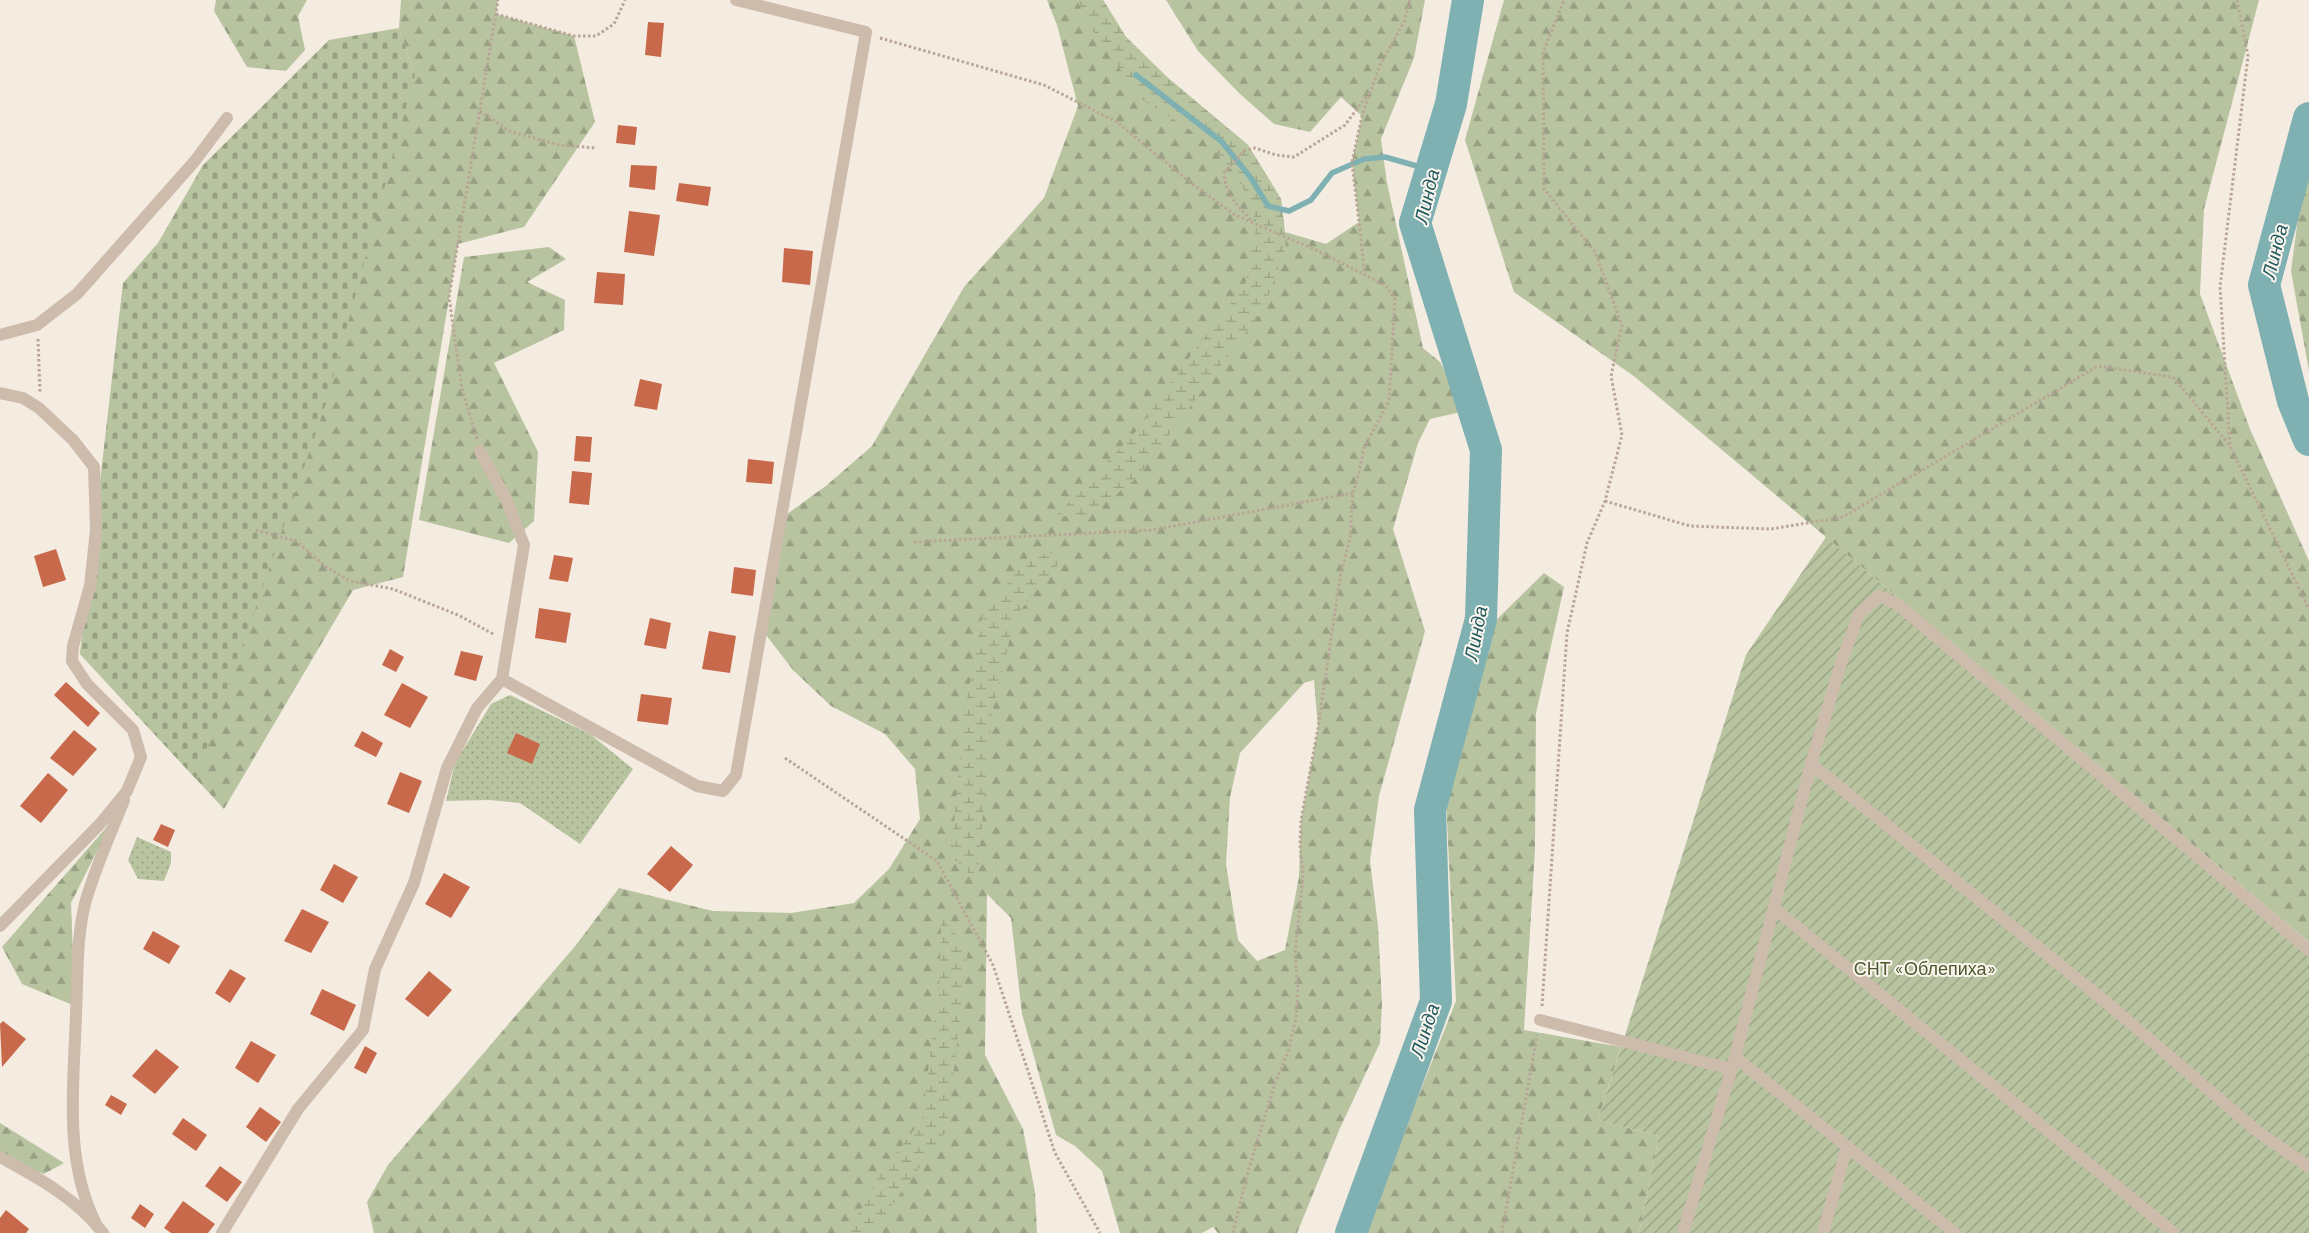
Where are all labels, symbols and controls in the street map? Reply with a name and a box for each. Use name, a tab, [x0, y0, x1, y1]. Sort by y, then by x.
water label: Линда	[1408, 167, 1443, 227]
water label: Линда	[2256, 221, 2292, 282]
water label: Линда	[1458, 604, 1492, 664]
park label: СНТ «Облепиха»	[1854, 957, 1996, 979]
water label: Линда	[1404, 1000, 1443, 1062]

